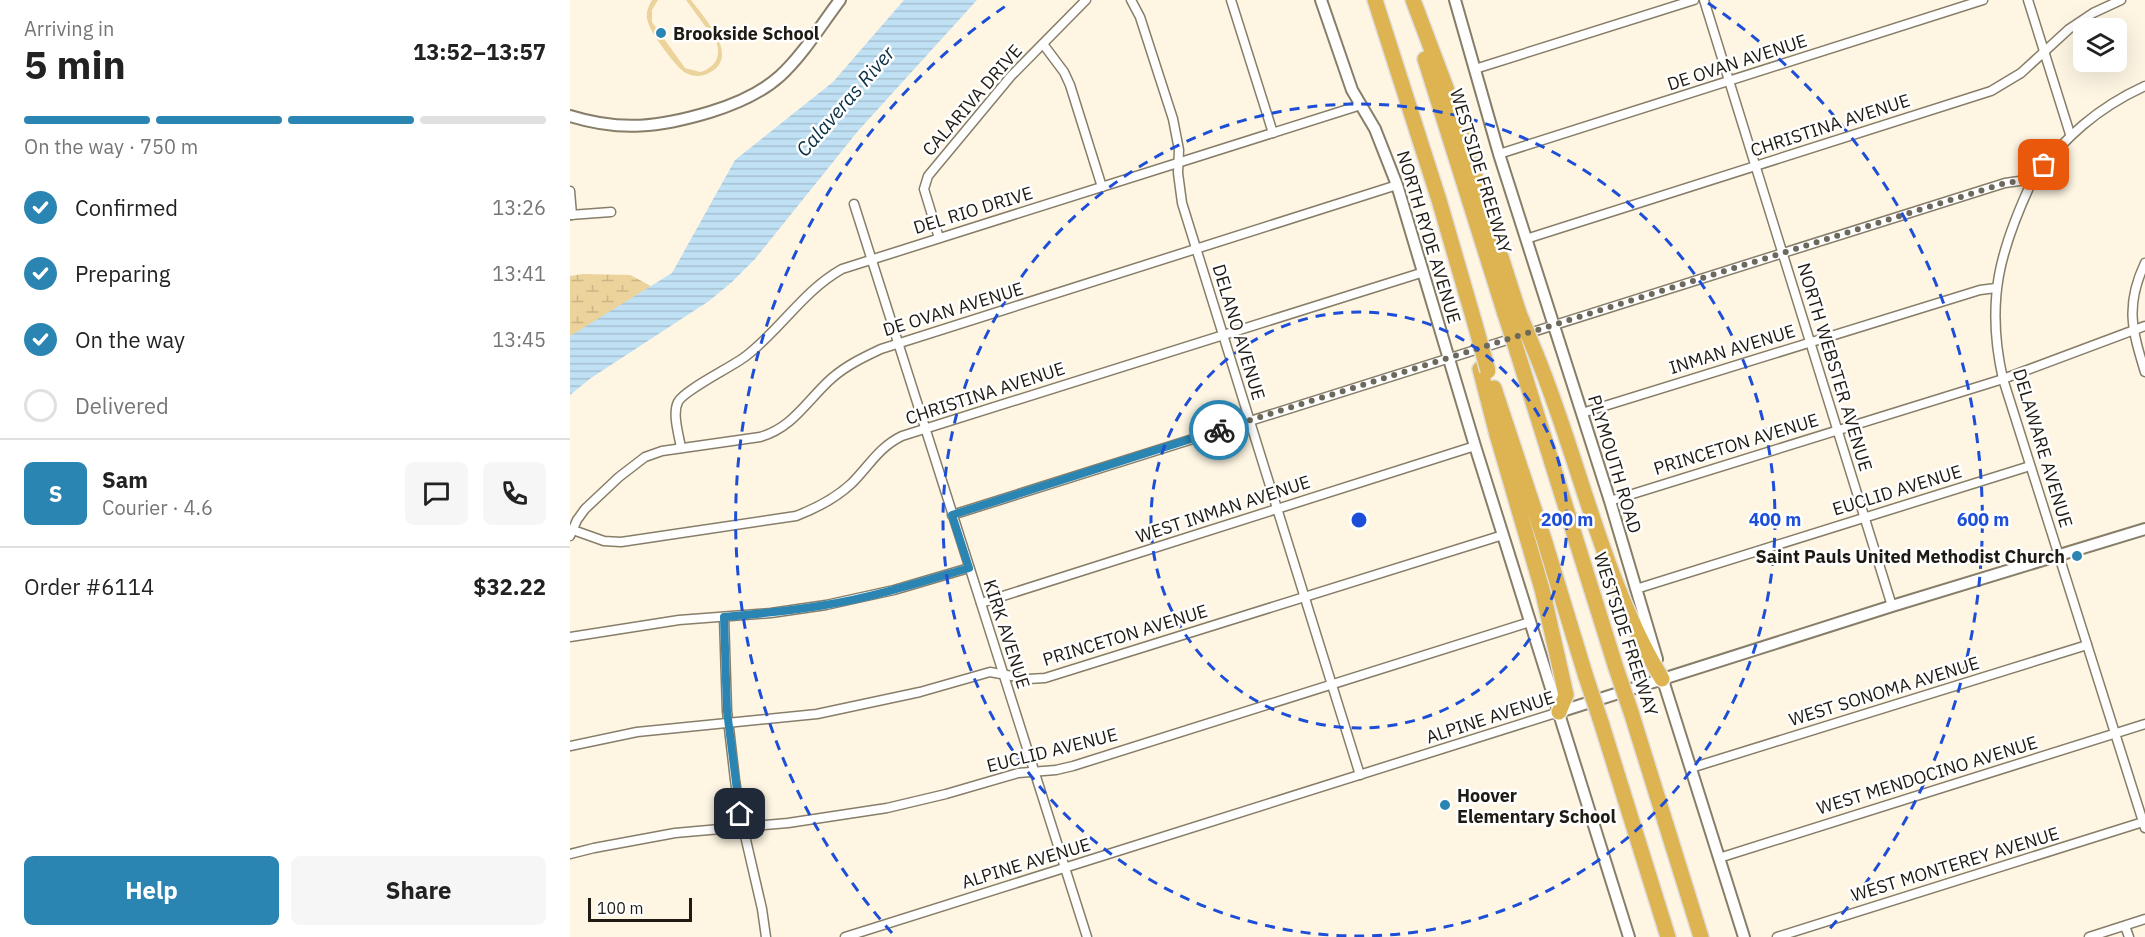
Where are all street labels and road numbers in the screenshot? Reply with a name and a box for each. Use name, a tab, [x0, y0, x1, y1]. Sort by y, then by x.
street label: DE OVAN AVENUE	[1664, 29, 1810, 95]
street label: CALARIVA DRIVE	[917, 39, 1027, 161]
street label: WESTSIDE FREEWAY	[1445, 86, 1517, 256]
street label: CHRISTINA AVENUE	[1747, 88, 1913, 162]
street label: NORTH RYDE AVENUE	[1392, 148, 1466, 326]
street label: DEL RIO DRIVE	[910, 181, 1036, 239]
street label: NORTH WEBSTER AVENUE	[1792, 260, 1878, 474]
street label: DELANO AVENUE	[1207, 261, 1271, 403]
street label: DE OVAN AVENUE	[880, 277, 1026, 341]
street label: INMAN AVENUE	[1666, 319, 1798, 379]
street label: CHRISTINA AVENUE	[902, 356, 1068, 430]
street label: DELAWARE AVENUE	[2008, 366, 2078, 530]
street label: PLYMOUTH ROAD	[1583, 392, 1647, 536]
street label: PRINCETON AVENUE	[1651, 408, 1821, 480]
street label: EUCLID AVENUE	[1830, 459, 1964, 521]
street label: WEST INMAN AVENUE	[1133, 470, 1313, 548]
street label: WESTSIDE FREEWAY	[1589, 549, 1663, 719]
street label: KIRK AVENUE	[979, 576, 1035, 692]
street label: PRINCETON AVENUE	[1040, 599, 1210, 671]
street label: WEST SONOMA AVENUE	[1786, 651, 1982, 731]
street label: ALPINE AVENUE	[1423, 685, 1557, 749]
street label: EUCLID AVENUE	[984, 723, 1120, 777]
street label: WEST MENDOCINO AVENUE	[1814, 730, 2040, 820]
street label: WEST MONTEREY AVENUE	[1848, 821, 2062, 907]
street label: ALPINE AVENUE	[959, 832, 1093, 894]

